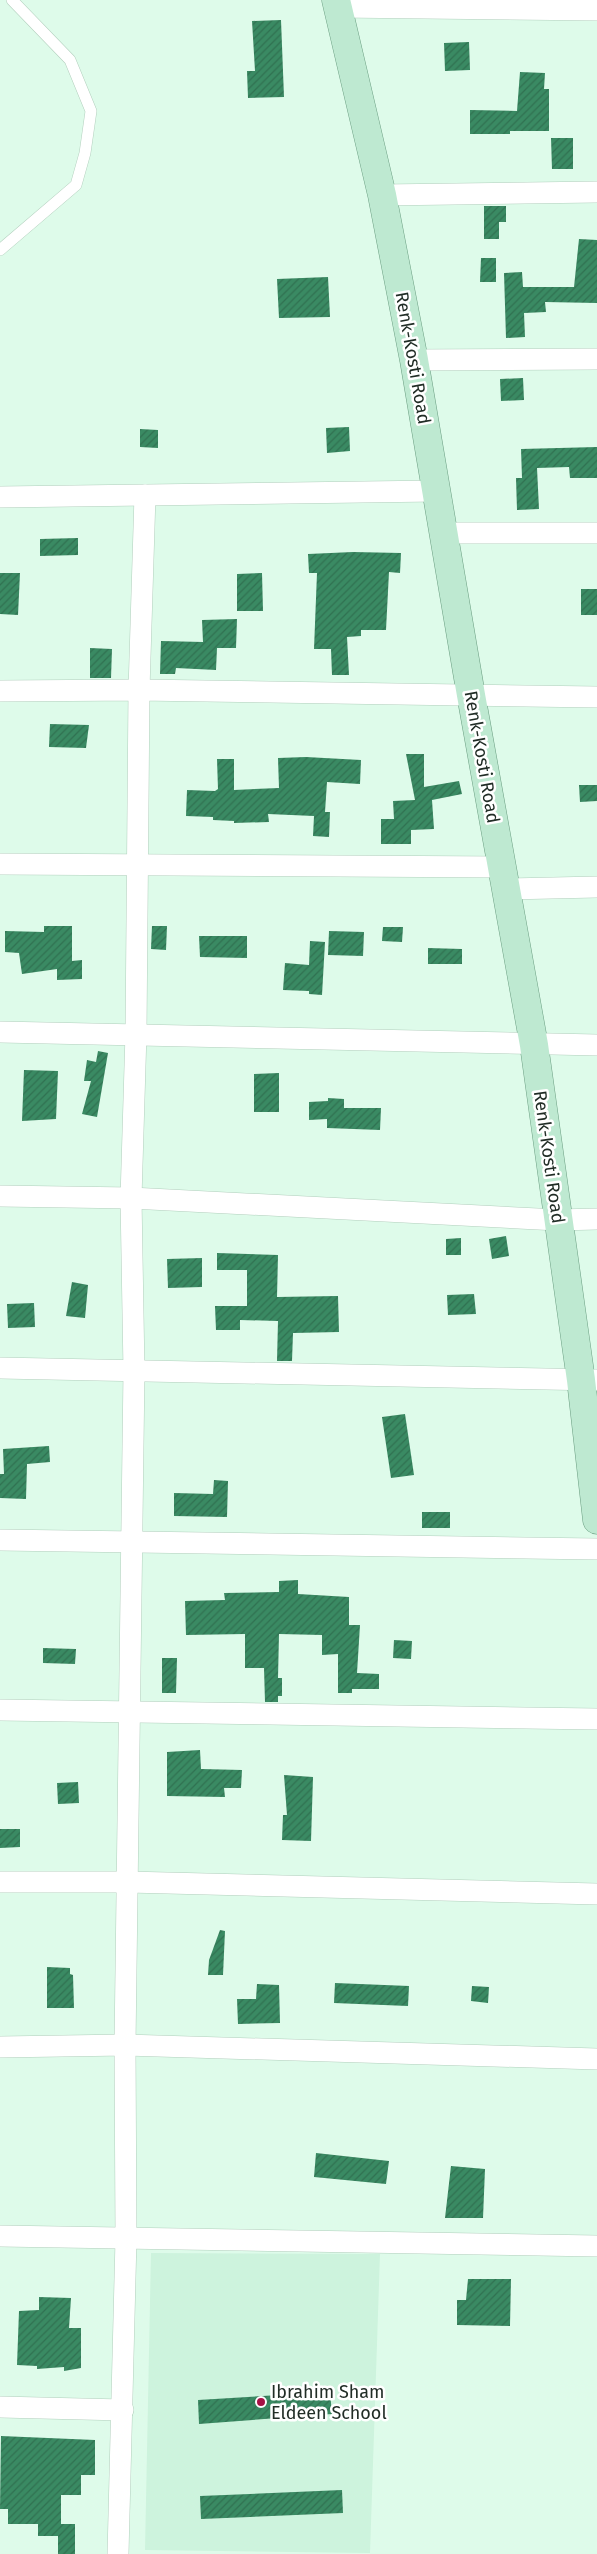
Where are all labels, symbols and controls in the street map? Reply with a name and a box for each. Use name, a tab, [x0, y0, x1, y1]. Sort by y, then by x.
street label: Renk-Kosti Road	[391, 290, 435, 426]
street label: Renk-Kosti Road	[460, 689, 504, 825]
street label: Renk-Kosti Road	[529, 1089, 569, 1225]
place label: Ibrahim Sham Eldeen School	[271, 2381, 387, 2424]
marker: Ibrahim Sham Eldeen School	[255, 2396, 267, 2408]

